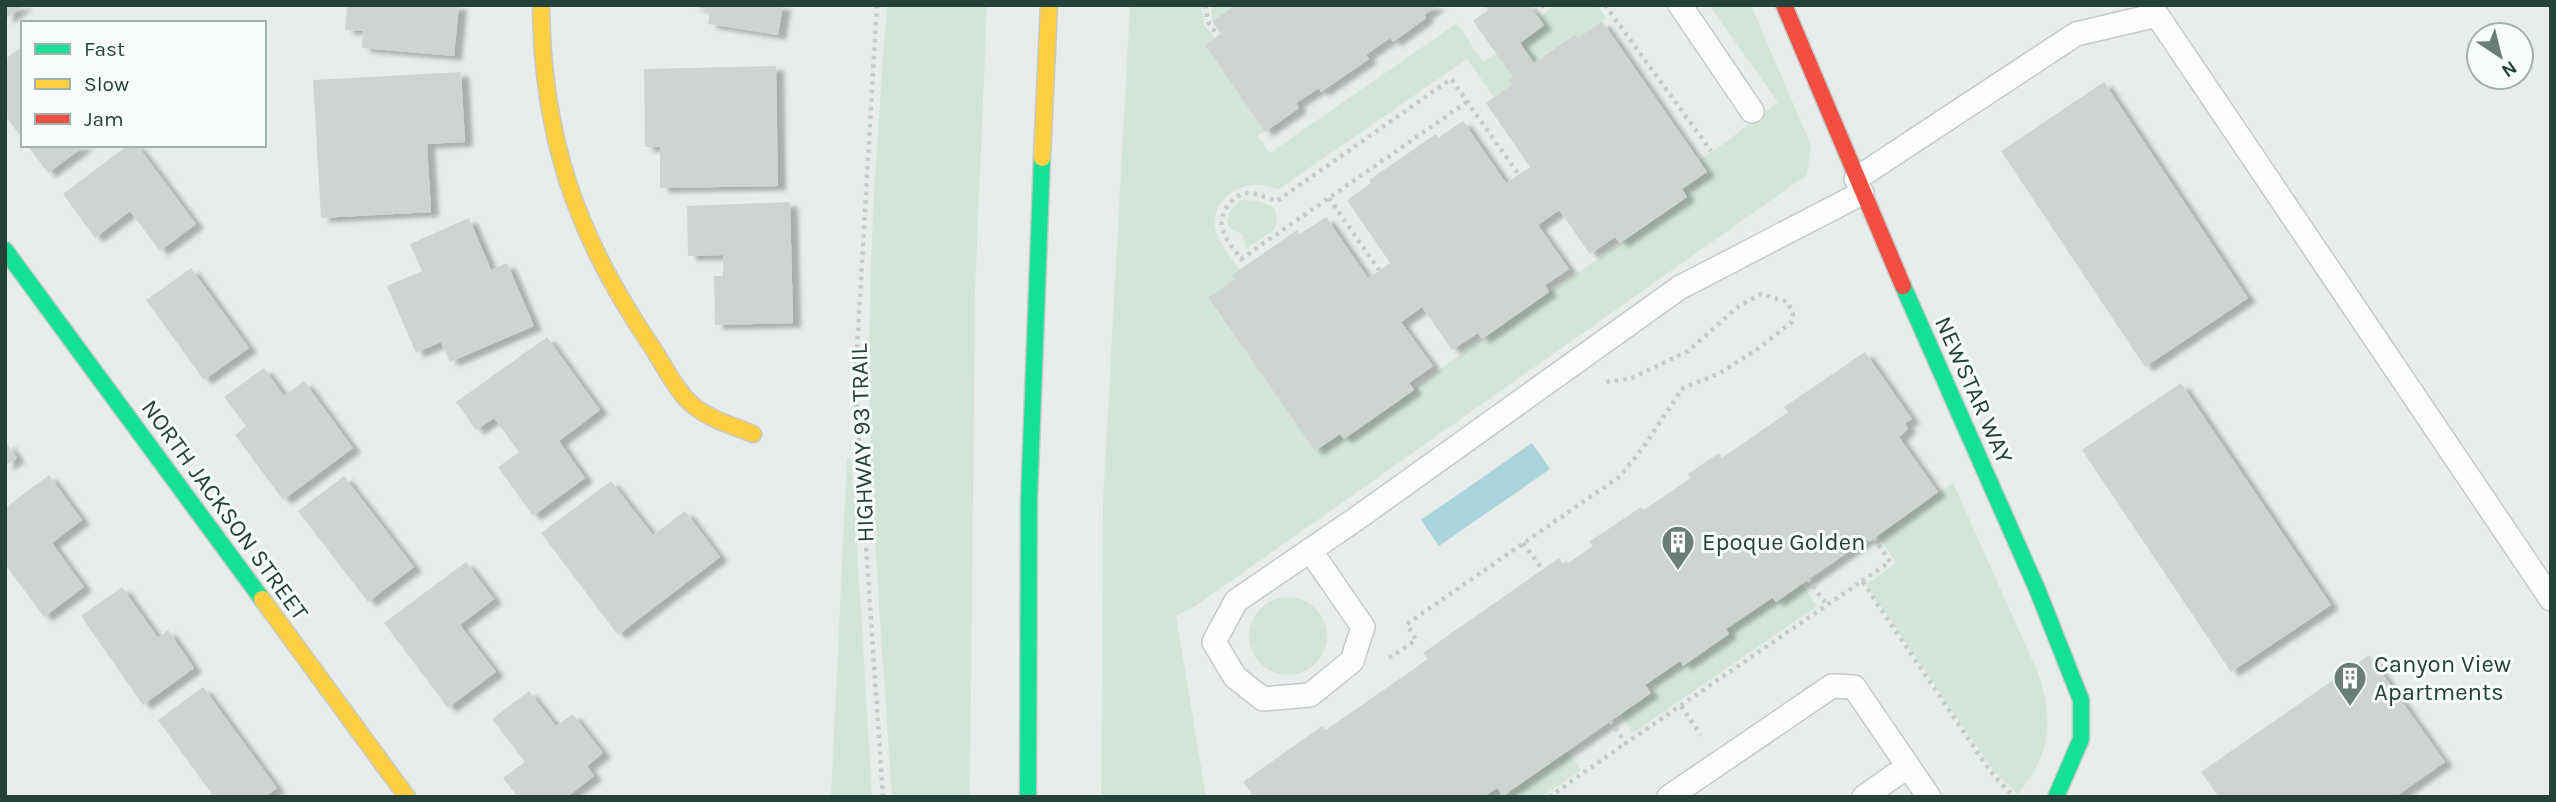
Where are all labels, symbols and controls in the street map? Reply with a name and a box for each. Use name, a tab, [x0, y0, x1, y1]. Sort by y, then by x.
legend	[21, 21, 266, 147]
north arrow	[2465, 21, 2535, 91]
text: Fast	[84, 37, 125, 61]
text: N	[2497, 56, 2521, 82]
text: Slow	[84, 72, 129, 96]
text: Jam	[84, 107, 124, 131]
street label: NEWSTAR WAY	[1929, 312, 2019, 468]
street label: HIGHWAY 93 TRAIL	[845, 342, 879, 543]
street label: NORTH JACKSON STREET	[136, 394, 314, 626]
building icon: Epoque Golden	[1659, 523, 1697, 572]
place label: Epoque Golden	[1702, 528, 1866, 556]
place label: Canyon View Apartments	[2374, 650, 2511, 706]
building icon: Canyon View Apartments	[2331, 659, 2369, 708]

